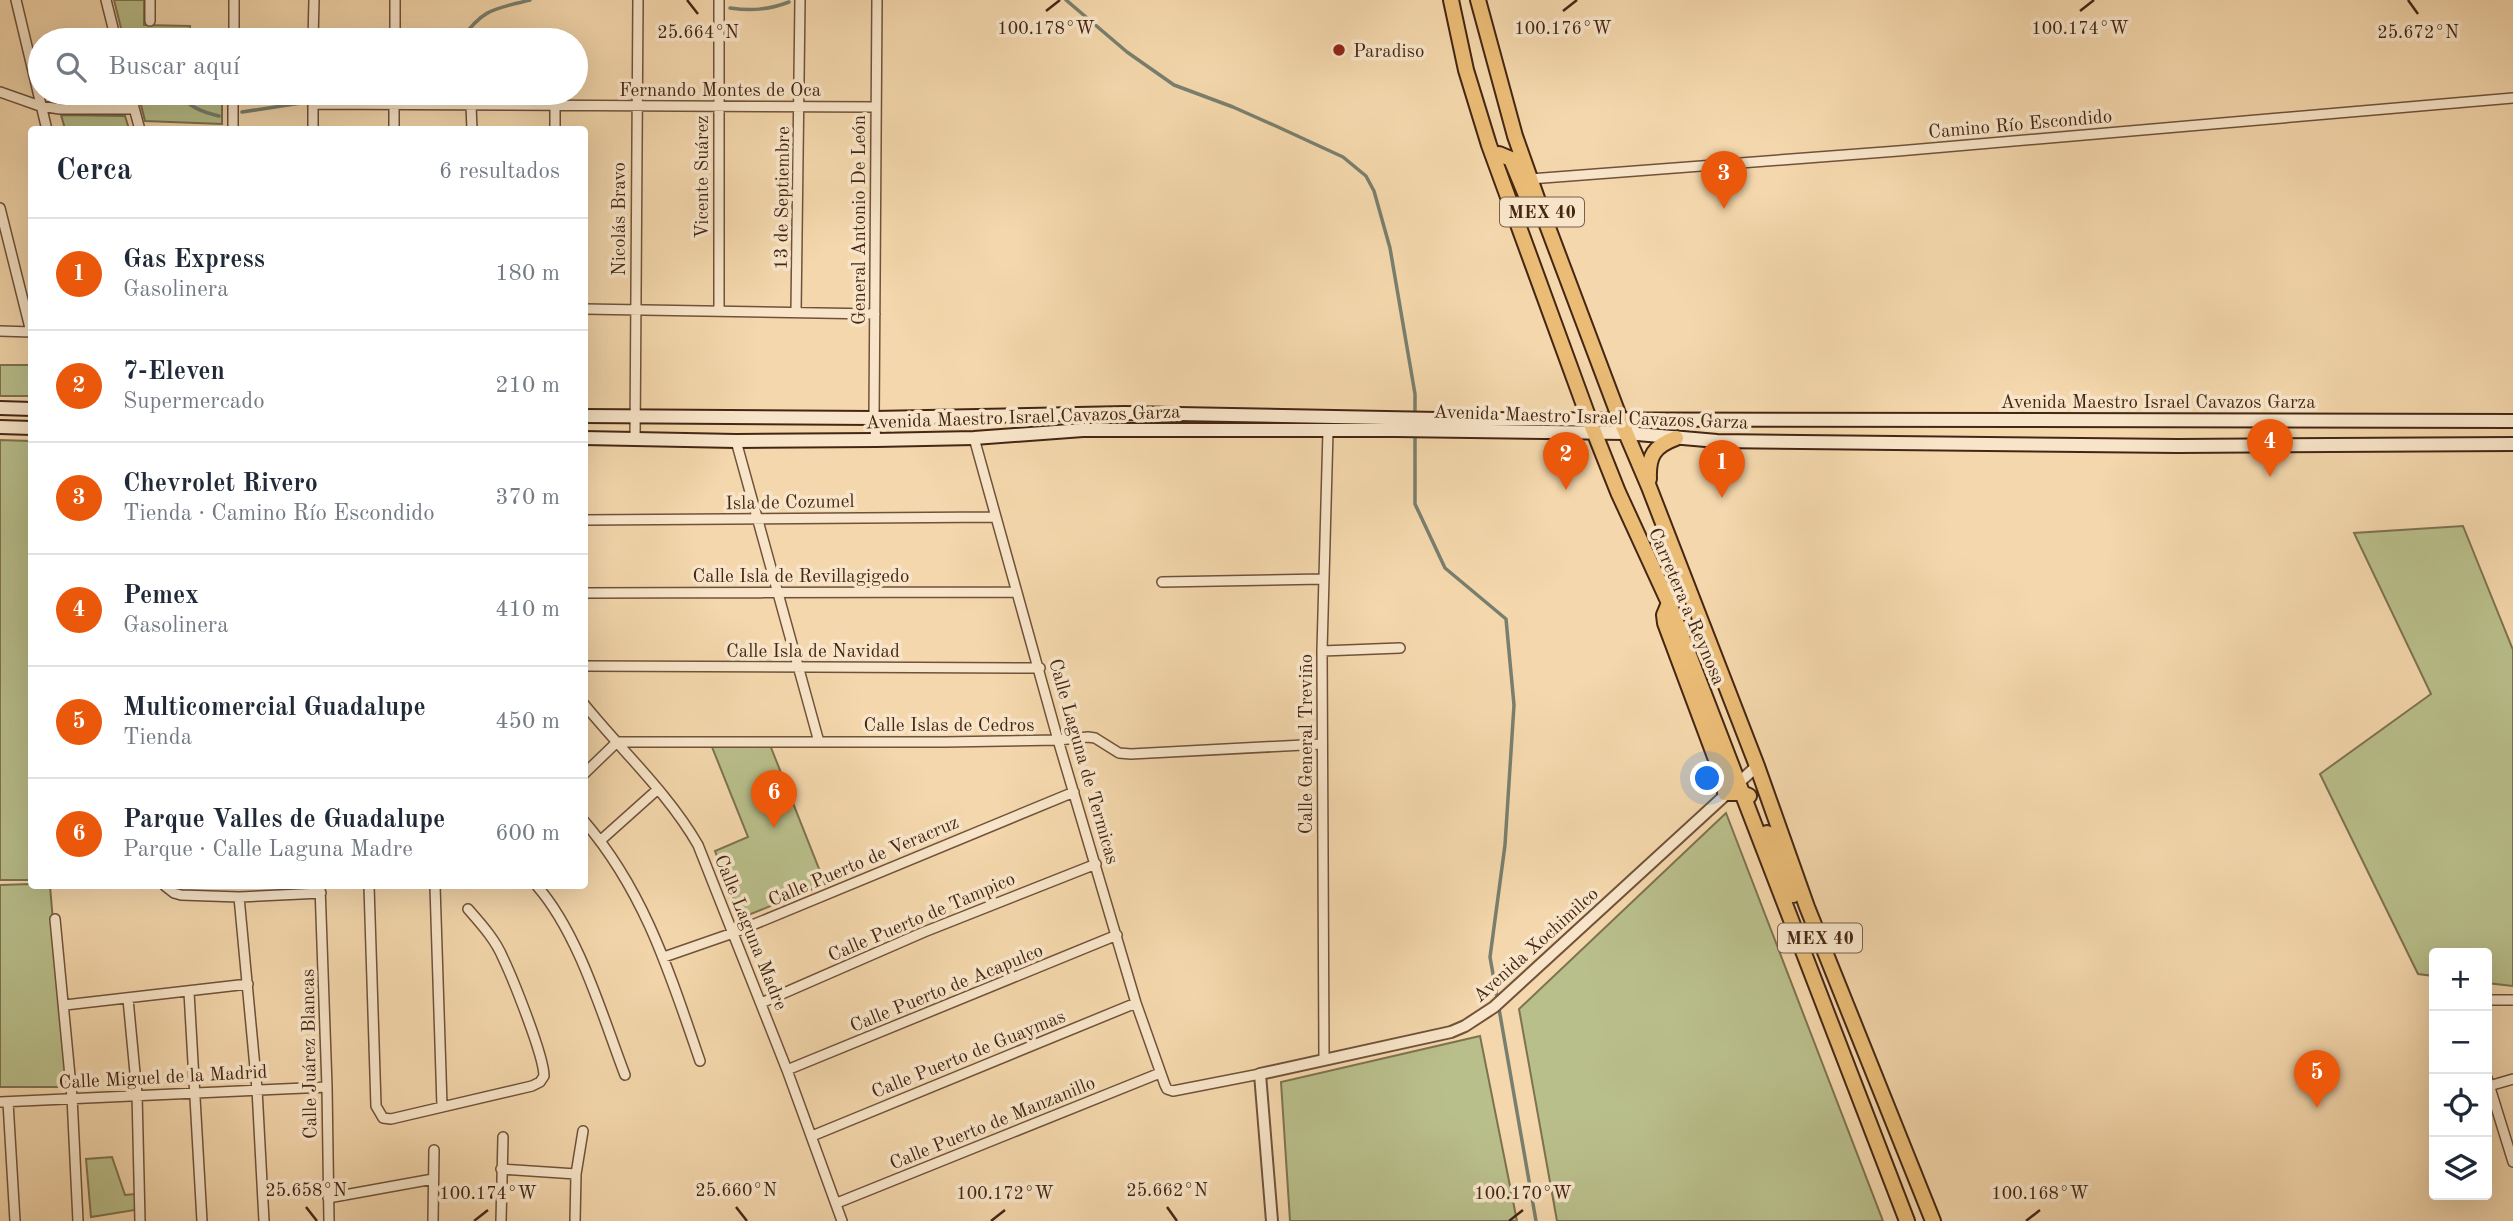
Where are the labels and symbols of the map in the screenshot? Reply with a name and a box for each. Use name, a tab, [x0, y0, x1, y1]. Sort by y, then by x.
text: 100.178°W	[997, 20, 1095, 38]
text: 100.176°W	[1514, 20, 1612, 38]
text: 100.174°W	[2031, 20, 2129, 38]
text: 25.664°N	[657, 24, 739, 42]
text: 25.672°N	[2377, 24, 2459, 42]
marker: Paradiso	[1331, 42, 1347, 58]
place label: Paradiso	[1353, 43, 1424, 62]
street label: Fernando Montes de Oca	[619, 82, 822, 101]
street label: Camino Río Escondido	[1927, 108, 2113, 143]
street label: Vicente Suárez	[694, 115, 713, 239]
street label: General Antonio De León	[851, 115, 870, 325]
street label: 13 de Septiembre	[773, 126, 794, 270]
pin: 3	[1701, 151, 1747, 209]
street label: Nicolás Bravo	[611, 162, 630, 276]
road number: MEX 40	[1500, 197, 1584, 226]
street label: Avenida Maestro Israel Cavazos Garza	[2000, 394, 2316, 413]
street label: Avenida Maestro Israel Cavazos Garza	[865, 403, 1181, 433]
street label: Avenida Maestro Israel Cavazos Garza	[1433, 404, 1749, 434]
pin: 4	[2247, 419, 2293, 477]
pin: 2	[1543, 432, 1589, 490]
pin: 1	[1699, 440, 1745, 498]
street label: Isla de Cozumel	[725, 493, 855, 514]
street label: Carretera a Reynosa	[1644, 526, 1728, 689]
street label: Calle Isla de Revillagigedo	[693, 568, 909, 587]
street label: Calle Isla de Navidad	[726, 643, 900, 662]
street label: Calle General Treviño	[1298, 654, 1317, 834]
street label: Calle Laguna de Termicas	[1044, 657, 1121, 867]
street label: Calle Islas de Cedros	[863, 717, 1035, 736]
your location	[1690, 761, 1724, 795]
pin: 6	[751, 770, 797, 828]
street label: Calle Puerto de Veracruz	[766, 814, 962, 911]
street label: Calle Laguna Madre	[710, 853, 790, 1013]
street label: Calle Puerto de Tampico	[826, 870, 1018, 966]
street label: Avenida Xochimilco	[1470, 885, 1603, 1007]
road number: MEX 40	[1778, 923, 1862, 953]
street label: Calle Puerto de Acapulco	[848, 942, 1046, 1037]
street label: Calle Juárez Blancas	[300, 969, 321, 1139]
street label: Calle Puerto de Guaymas	[869, 1008, 1069, 1103]
pin: 5	[2294, 1050, 2340, 1108]
street label: Calle Miguel de la Madrid	[58, 1064, 268, 1093]
street label: Calle Puerto de Manzanillo	[887, 1074, 1098, 1174]
text: 25.658°N	[265, 1182, 347, 1200]
text: 25.660°N	[695, 1182, 777, 1200]
text: 25.662°N	[1126, 1182, 1208, 1200]
text: 100.174°W	[439, 1185, 537, 1203]
text: 100.172°W	[956, 1185, 1054, 1203]
text: 100.170°W	[1474, 1185, 1572, 1203]
text: 100.168°W	[1991, 1185, 2089, 1203]

